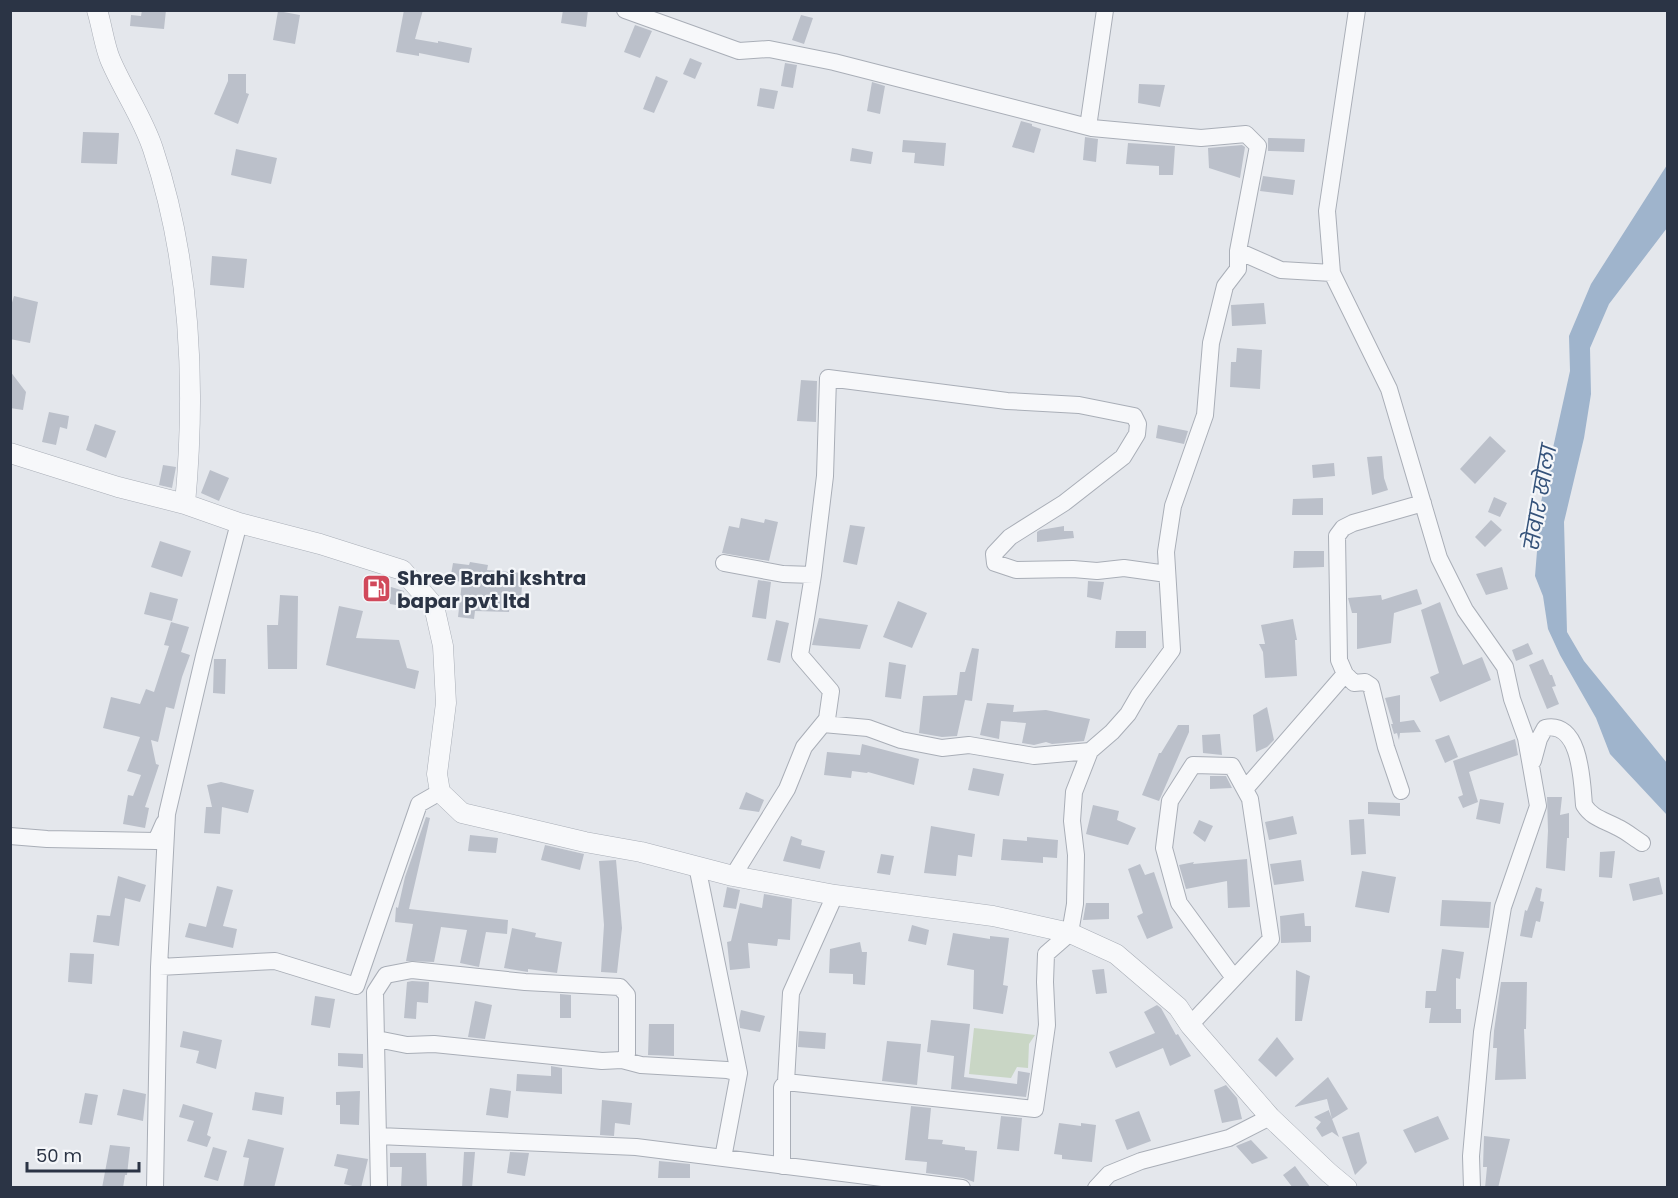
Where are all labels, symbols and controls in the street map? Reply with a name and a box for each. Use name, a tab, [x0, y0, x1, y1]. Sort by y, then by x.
water label: सेवार खोला	[1517, 440, 1564, 552]
place label: Shree Brahi kshtra bapar pvt ltd	[397, 564, 586, 615]
fuel station icon: Shree Brahi kshtra bapar pvt ltd	[360, 573, 392, 605]
scale bar	[27, 1135, 140, 1173]
text: 50 m	[36, 1143, 82, 1168]

